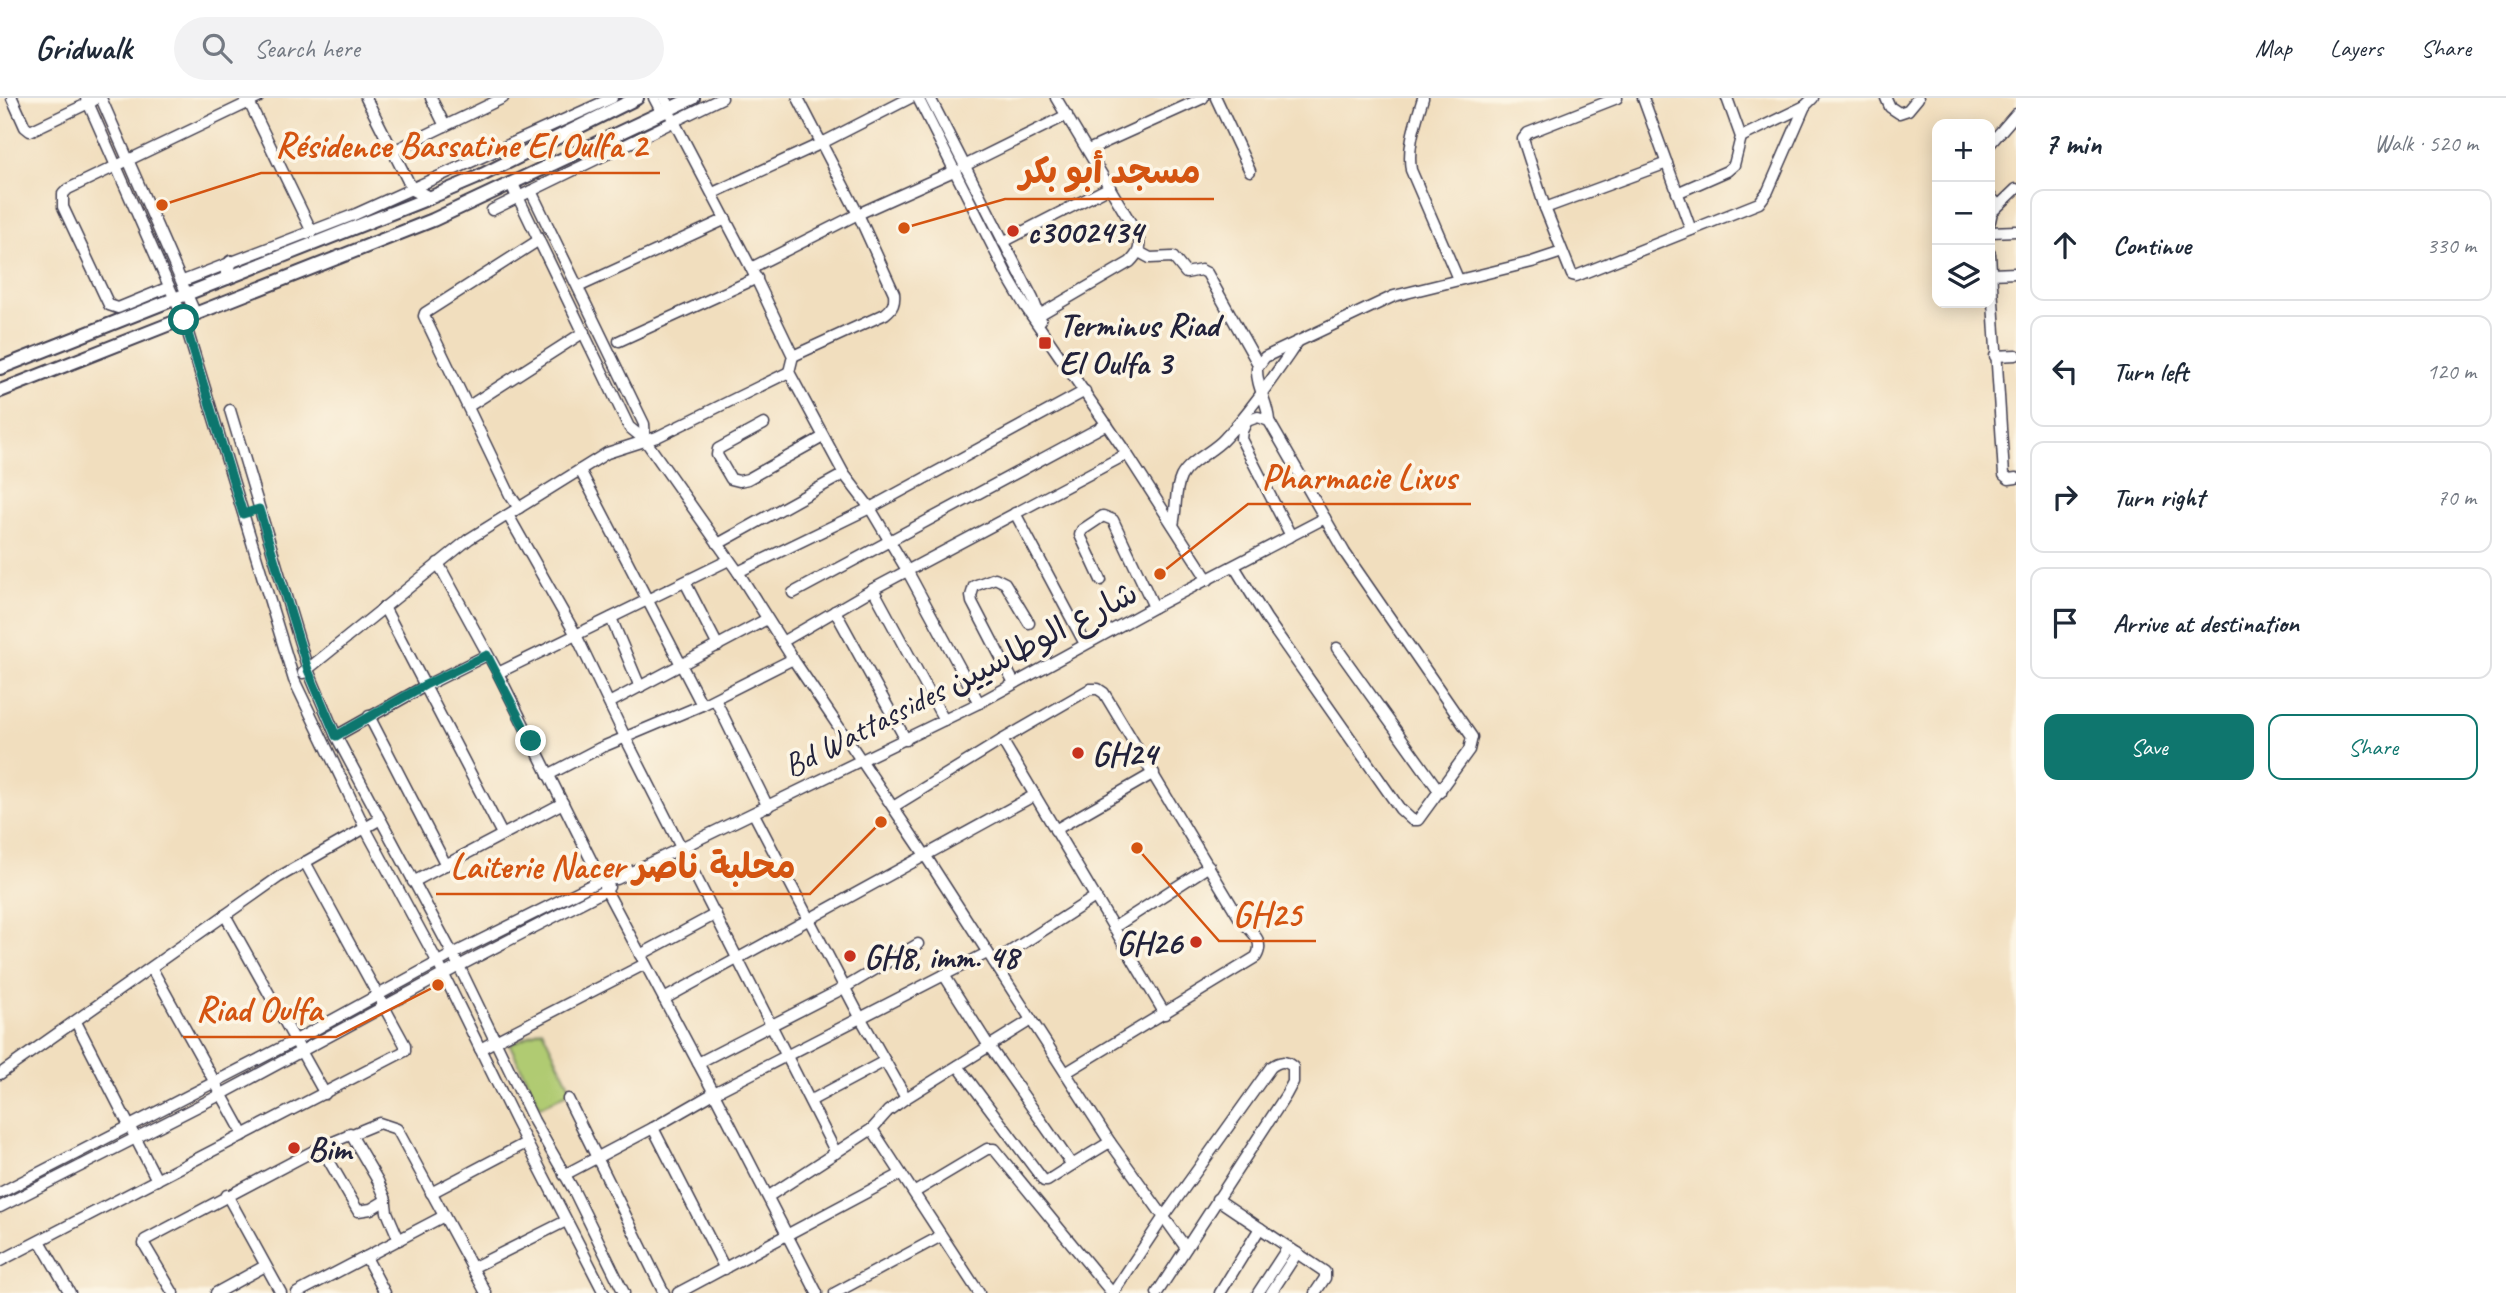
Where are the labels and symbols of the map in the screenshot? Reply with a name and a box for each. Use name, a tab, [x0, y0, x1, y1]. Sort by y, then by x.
callout: Résidence Bassatine El Oulfa 2	[261, 117, 660, 173]
text: Résidence Bassatine El Oulfa 2	[275, 123, 650, 168]
callout: مسجد أبو بكر	[1005, 143, 1214, 199]
text: مسجد أبو بكر	[1017, 149, 1200, 194]
place label: c3002434	[1027, 211, 1147, 253]
marker: c3002434	[1005, 223, 1021, 239]
route start	[168, 304, 199, 335]
place label: Terminus Riad El Oulfa 3	[1059, 304, 1225, 384]
marker: Terminus Riad El Oulfa 3	[1037, 335, 1053, 351]
callout: Pharmacie Lixus	[1248, 448, 1471, 504]
text: Pharmacie Lixus	[1262, 455, 1460, 500]
street label: Bd Wattassides شارع الوطاسيين	[776, 571, 1146, 788]
route end	[515, 725, 546, 756]
place label: GH24	[1092, 733, 1161, 775]
marker: GH24	[1070, 745, 1086, 761]
callout: Laiterie Nacer محلبة ناصر	[436, 838, 810, 894]
text: Laiterie Nacer محلبة ناصر	[450, 844, 796, 889]
callout: GH25	[1219, 885, 1316, 941]
text: GH25	[1233, 892, 1304, 937]
place label: GH26	[1116, 922, 1184, 964]
marker: GH26	[1188, 934, 1204, 950]
place label: GH8, imm. 48	[864, 936, 1022, 978]
marker: GH8, imm. 48	[842, 948, 858, 964]
callout: Riad Oulfa	[183, 981, 336, 1037]
text: Riad Oulfa	[196, 987, 325, 1032]
place label: Bim	[308, 1128, 354, 1170]
marker: Bim	[286, 1140, 302, 1156]

